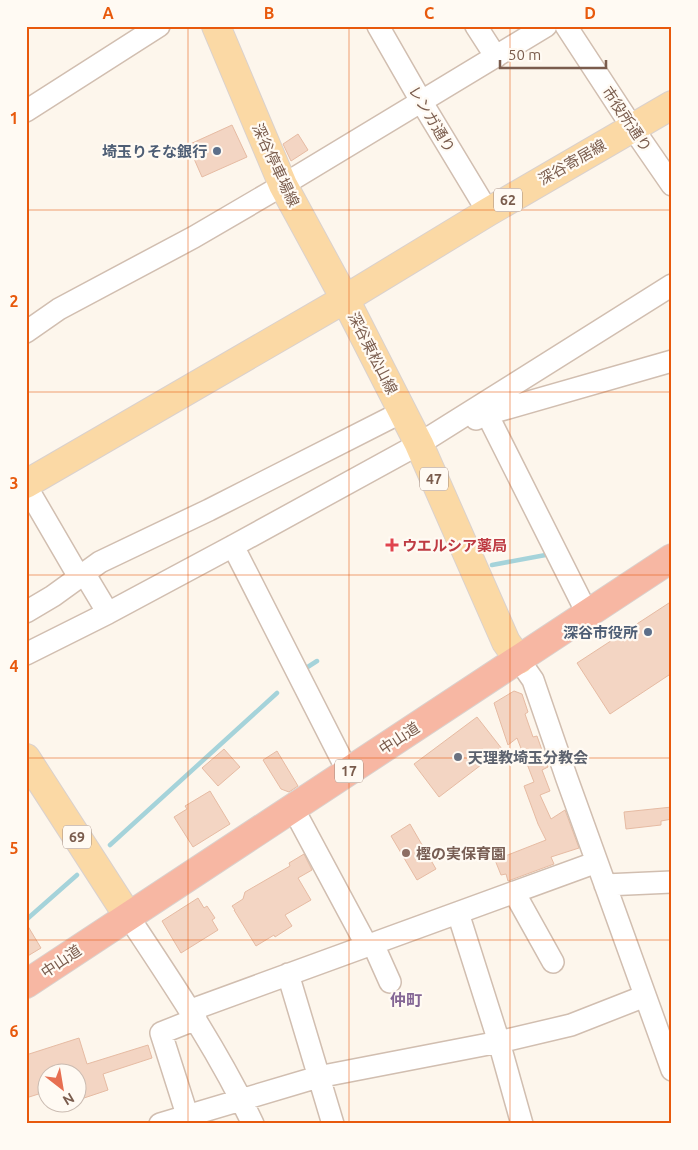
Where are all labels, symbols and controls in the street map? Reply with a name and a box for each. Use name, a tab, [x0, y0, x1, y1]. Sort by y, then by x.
text: A	[102, 4, 114, 22]
text: B	[264, 4, 274, 22]
text: C	[424, 4, 434, 22]
text: D	[584, 4, 596, 22]
scale bar	[500, 38, 607, 70]
text: 50 m	[508, 46, 541, 63]
street label: レンガ通り	[405, 82, 459, 156]
street label: 市役所通り	[599, 83, 655, 155]
text: 1	[9, 109, 19, 127]
street label: 深谷停車場線	[249, 121, 303, 209]
street label: 深谷寄居線	[535, 136, 609, 188]
place label: 埼玉りそな銀行	[102, 143, 207, 160]
marker: 埼玉りそな銀行	[211, 145, 223, 157]
road number: 62	[494, 188, 522, 212]
text: 2	[9, 292, 19, 310]
street label: 深谷東松山線	[345, 309, 401, 397]
road number: 47	[420, 468, 448, 490]
text: 3	[9, 474, 19, 492]
place label: ウエルシア薬局	[402, 537, 507, 554]
marker: ウエルシア薬局	[386, 539, 398, 551]
place label: 深谷市役所	[563, 624, 638, 641]
marker: 深谷市役所	[642, 626, 654, 638]
text: 4	[9, 657, 19, 675]
street label: 中山道	[375, 719, 423, 757]
place label: 天理教埼玉分教会	[468, 749, 588, 766]
marker: 天理教埼玉分教会	[452, 751, 464, 763]
road number: 17	[335, 759, 363, 782]
road number: 69	[63, 826, 91, 849]
text: 5	[9, 839, 19, 857]
place label: 樫の実保育園	[416, 845, 506, 862]
marker: 樫の実保育園	[400, 847, 412, 859]
street label: 中山道	[38, 941, 84, 981]
district label: 仲町	[390, 991, 422, 1009]
text: 6	[9, 1022, 19, 1040]
north arrow	[38, 1062, 88, 1112]
text: N	[60, 1090, 77, 1109]

